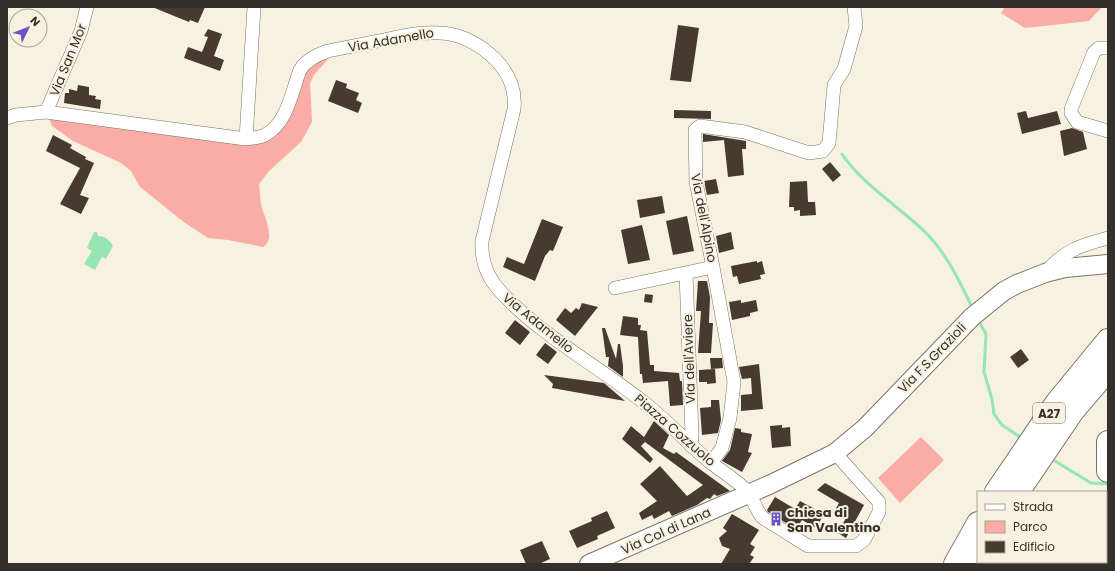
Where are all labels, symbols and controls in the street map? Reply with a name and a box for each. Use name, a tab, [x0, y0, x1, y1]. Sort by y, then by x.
north arrow	[8, 8, 48, 48]
text: N	[27, 13, 44, 30]
street label: Via San Mor	[45, 21, 91, 99]
street label: Via Adamello	[347, 23, 435, 57]
street label: Via dell'Alpino	[686, 172, 722, 264]
street label: Via Adamello	[498, 288, 578, 358]
street label: Via dell'Aviere	[678, 314, 700, 404]
street label: Via F.S.Grazioli	[893, 319, 971, 397]
street label: Piazza Cozzuolo	[630, 389, 720, 471]
road number: A27	[1033, 403, 1065, 423]
legend	[977, 491, 1107, 563]
text: Strada	[1013, 498, 1053, 515]
street label: Via Col di Lana	[618, 503, 714, 559]
place label: chiesa di San Valentino	[787, 503, 880, 537]
building icon: chiesa di San Valentino	[768, 511, 784, 527]
text: Parco	[1013, 518, 1048, 535]
text: Edificio	[1013, 538, 1055, 555]

